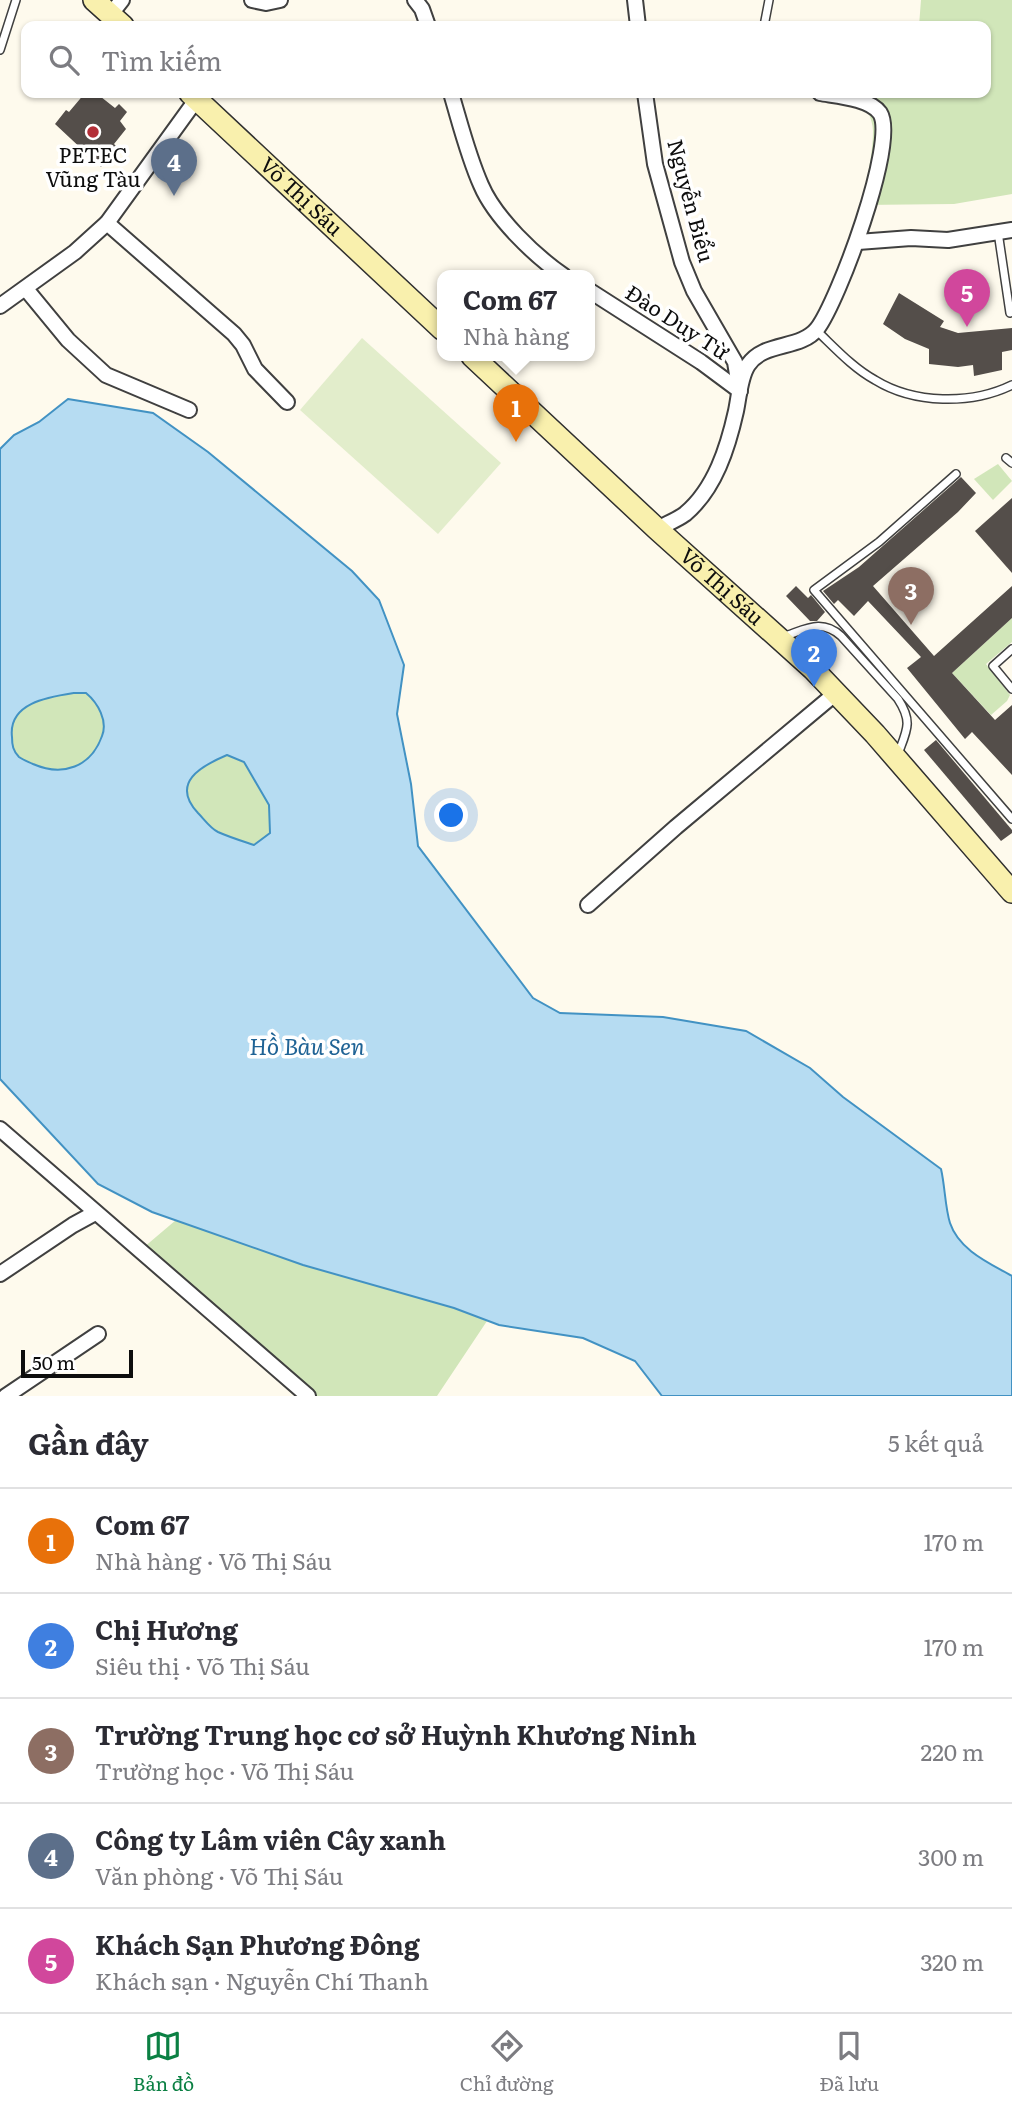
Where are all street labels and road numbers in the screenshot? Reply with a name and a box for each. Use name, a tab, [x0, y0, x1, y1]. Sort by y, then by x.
street label: Nguyễn Biểu	[661, 135, 724, 265]
street label: Võ Thị Sáu	[254, 148, 351, 242]
street label: Đào Duy Từ	[620, 276, 737, 366]
street label: Võ Thị Sáu	[674, 539, 772, 631]

